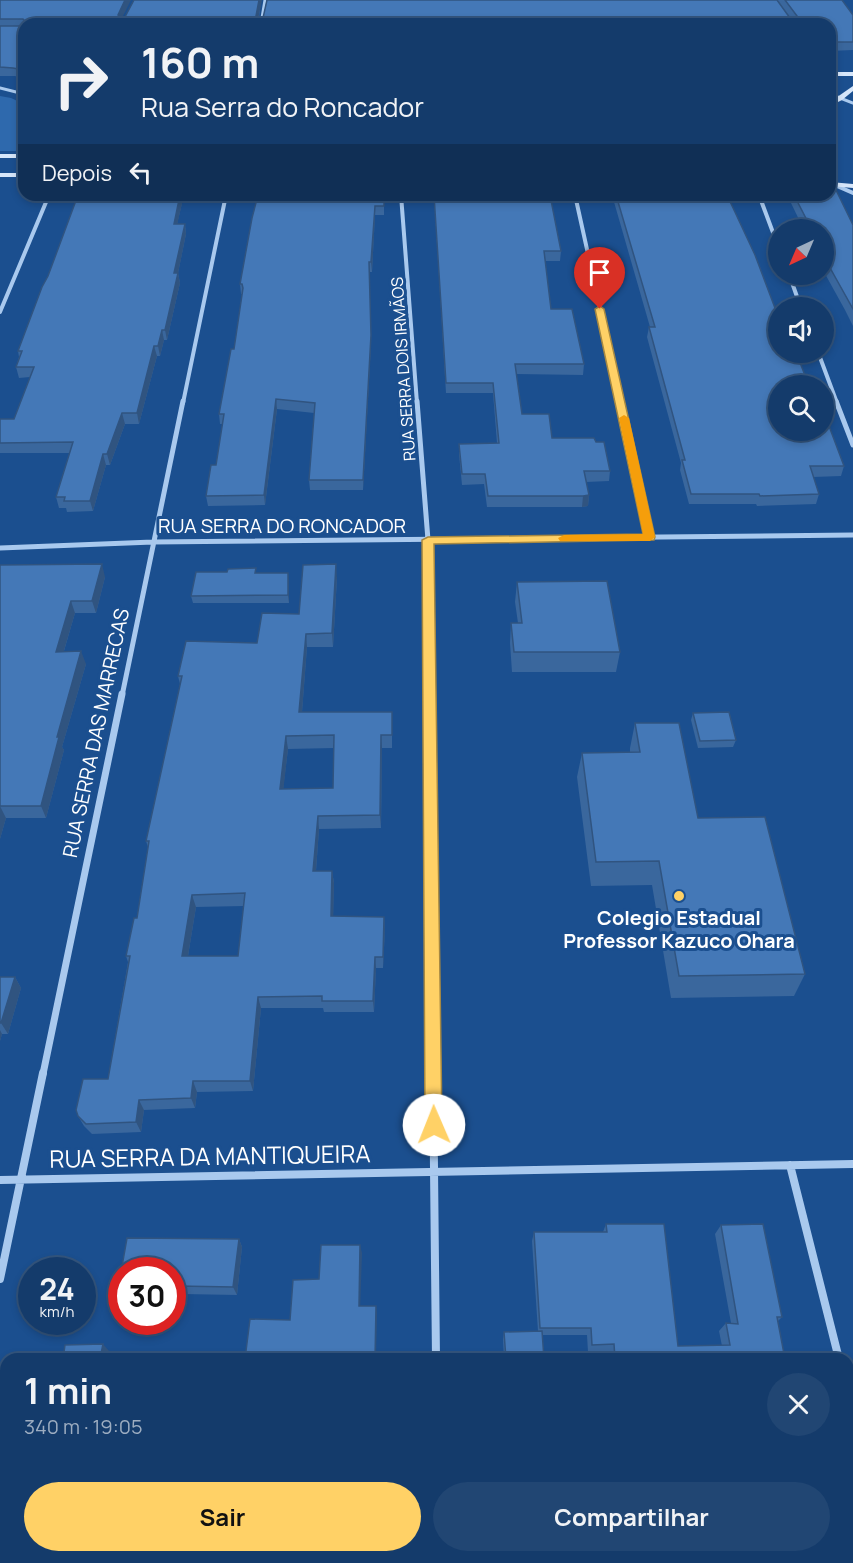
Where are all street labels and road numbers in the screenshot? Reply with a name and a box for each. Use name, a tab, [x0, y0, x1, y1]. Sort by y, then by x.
street label: RUA SERRA DOIS IRMÃOS	[386, 276, 420, 462]
street label: RUA SERRA DO RONCADOR	[158, 512, 406, 539]
street label: RUA SERRA DAS MARRECAS	[56, 606, 135, 860]
street label: RUA SERRA DA MANTIQUEIRA	[49, 1136, 371, 1175]

